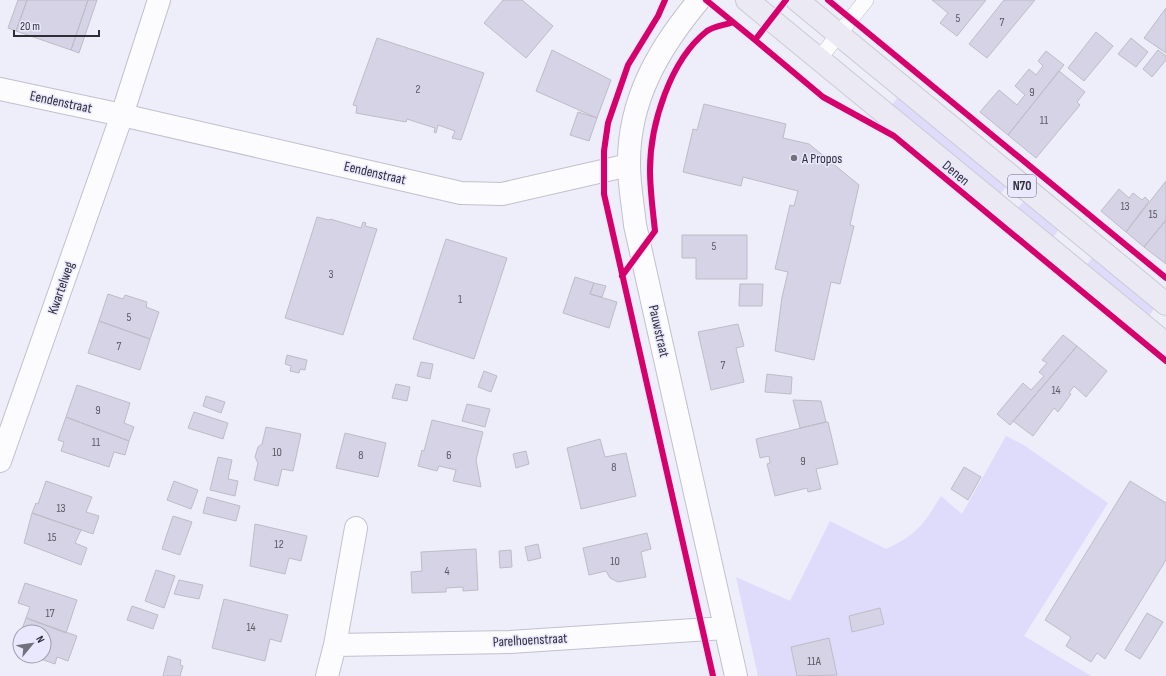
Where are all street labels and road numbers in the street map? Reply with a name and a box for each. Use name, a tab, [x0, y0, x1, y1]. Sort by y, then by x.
street label: Eendenstraat	[28, 87, 94, 117]
street label: Denen	[939, 157, 973, 189]
street label: Eendenstraat	[342, 158, 408, 188]
road number: N70	[1008, 175, 1036, 197]
street label: Kwartelweg	[44, 259, 78, 317]
street label: Pauwstraat	[645, 303, 673, 359]
street label: Parelhoenstraat	[492, 630, 568, 650]

